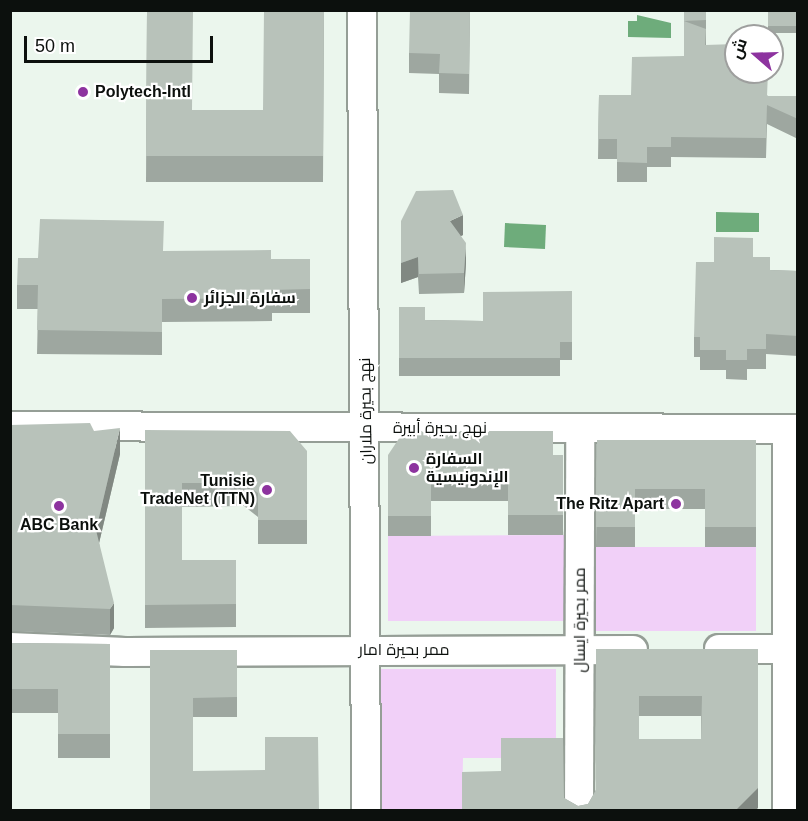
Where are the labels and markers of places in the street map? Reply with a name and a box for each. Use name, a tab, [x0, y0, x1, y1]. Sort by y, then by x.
place label: Polytech-Intl	[95, 82, 191, 102]
marker: Polytech-Intl	[76, 85, 90, 99]
place label: سفارة الجزائر	[204, 288, 296, 308]
marker: سفارة الجزائر	[185, 291, 199, 305]
place label: السفارة الإندونيسية	[426, 449, 509, 487]
marker: السفارة الإندونيسية	[407, 461, 421, 475]
place label: Tunisie TradeNet (TTN)	[140, 471, 255, 509]
marker: Tunisie TradeNet (TTN)	[260, 483, 274, 497]
place label: The Ritz Apart	[556, 494, 664, 514]
marker: The Ritz Apart	[669, 497, 683, 511]
marker: ABC Bank	[52, 499, 66, 513]
place label: ABC Bank	[20, 515, 98, 535]

